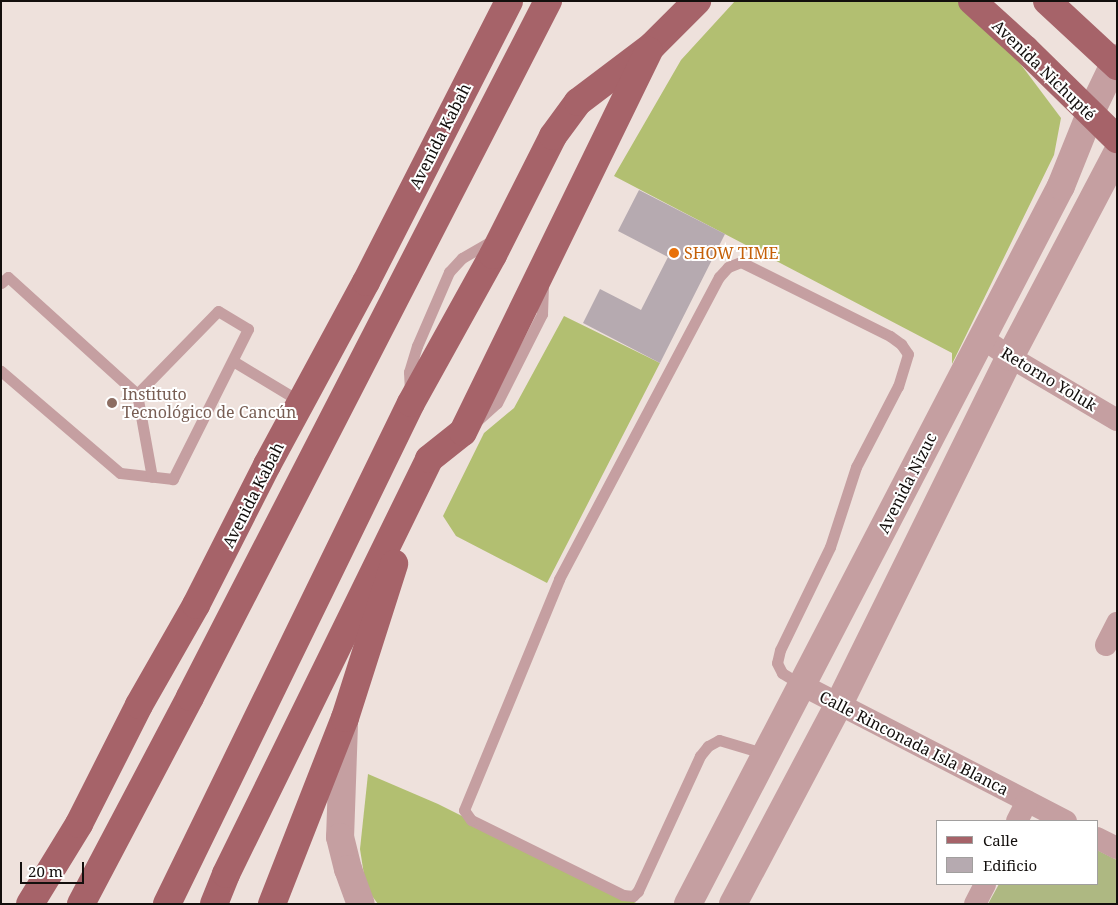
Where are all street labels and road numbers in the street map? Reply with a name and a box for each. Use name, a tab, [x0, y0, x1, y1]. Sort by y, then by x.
street label: Avenida Nichupté	[988, 16, 1100, 124]
street label: Avenida Kabah	[405, 80, 475, 192]
street label: Retorno Yoluk	[998, 343, 1100, 415]
street label: Avenida Nizuc	[873, 430, 941, 536]
street label: Avenida Kabah	[218, 439, 288, 551]
street label: Calle Rinconada Isla Blanca	[816, 687, 1012, 799]

